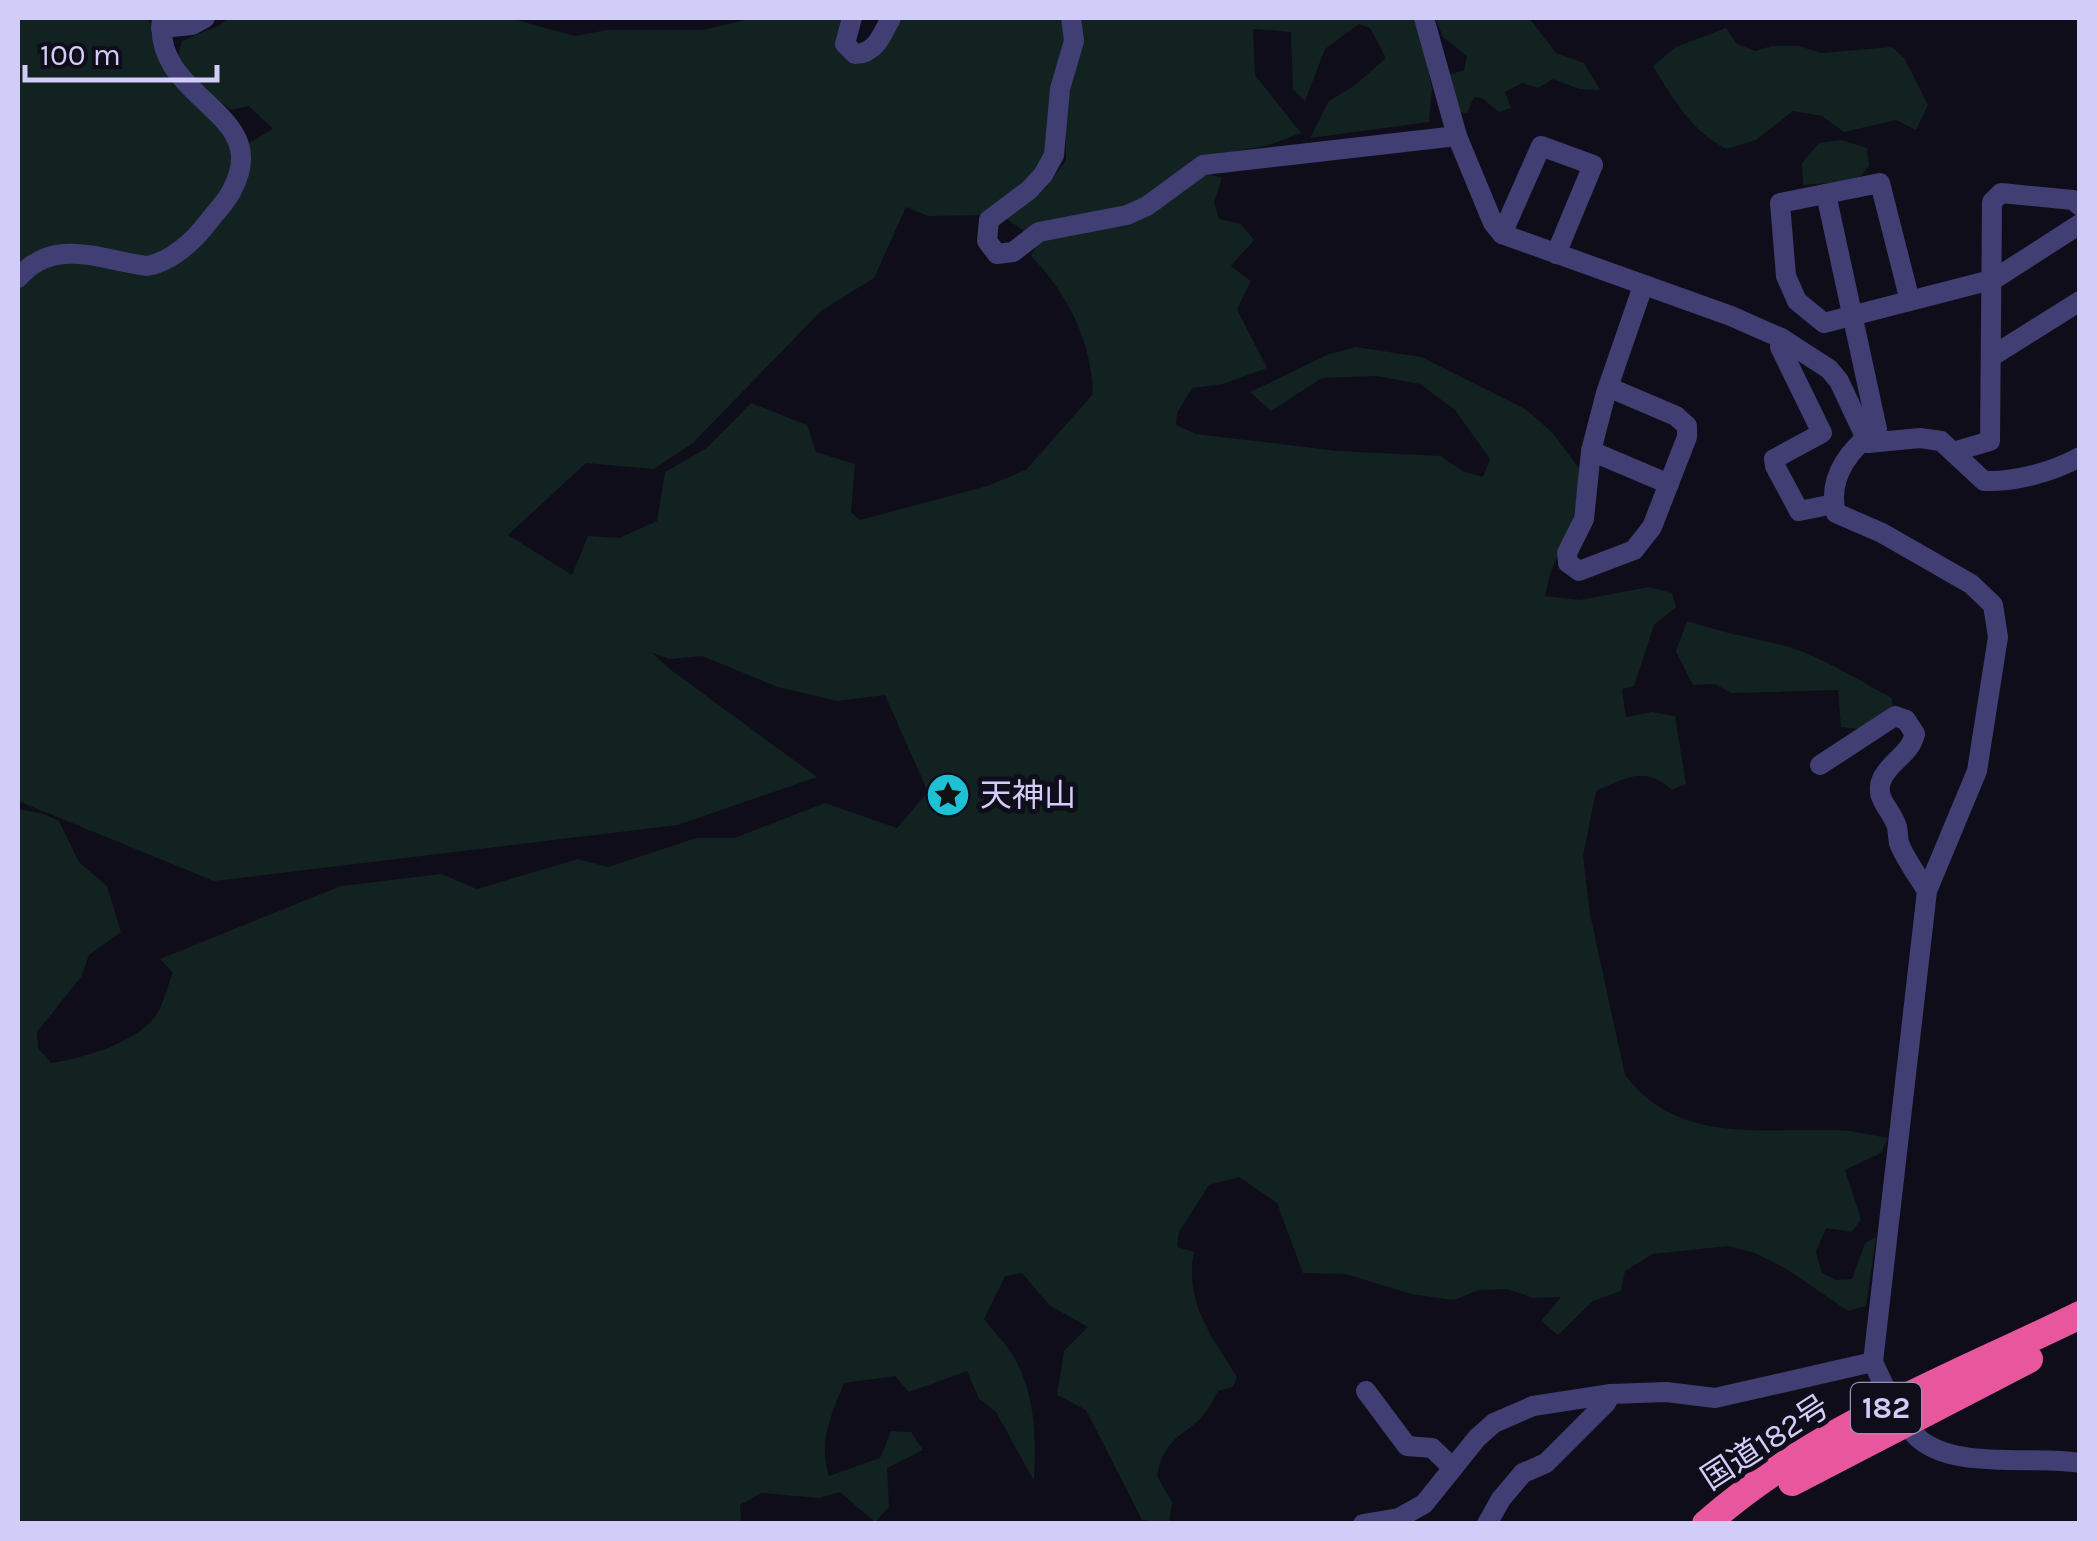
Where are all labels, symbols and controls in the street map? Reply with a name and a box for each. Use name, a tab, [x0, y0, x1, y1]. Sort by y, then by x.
scale bar	[25, 20, 218, 82]
text: 100 m	[40, 37, 121, 73]
place icon: 天神山	[925, 772, 971, 818]
place label: 天神山	[980, 777, 1076, 814]
road number: 182	[1851, 1383, 1921, 1433]
street label: 国道182号	[1694, 1387, 1836, 1497]

